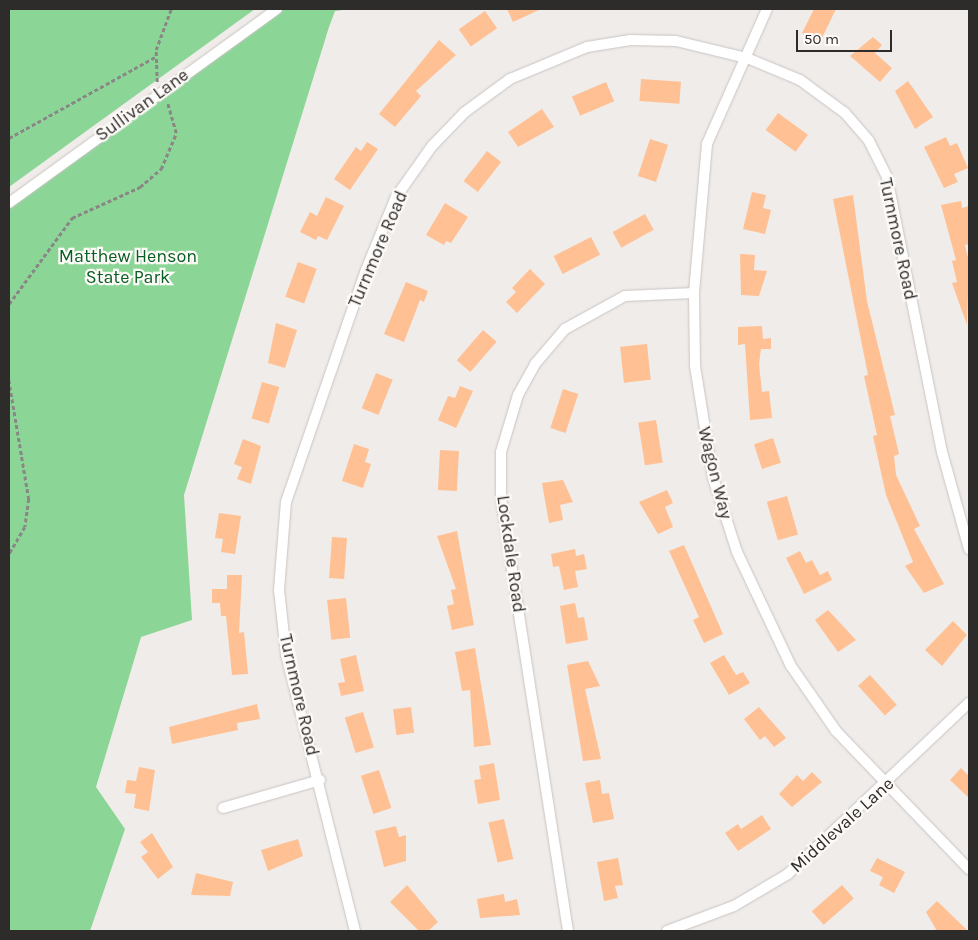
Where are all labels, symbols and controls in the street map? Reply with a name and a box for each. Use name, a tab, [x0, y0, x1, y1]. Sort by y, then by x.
scale bar	[798, 20, 894, 52]
text: 50 m	[804, 30, 839, 48]
street label: Sullivan Lane	[91, 64, 193, 146]
street label: Turnmore Road	[875, 176, 921, 302]
street label: Turnmore Road	[344, 188, 412, 310]
park label: Matthew Henson State Park	[59, 246, 197, 288]
street label: Wagon Way	[693, 425, 737, 521]
street label: Lockdale Road	[492, 494, 530, 614]
street label: Turnmore Road	[275, 632, 323, 758]
street label: Middlevale Lane	[786, 773, 898, 877]

